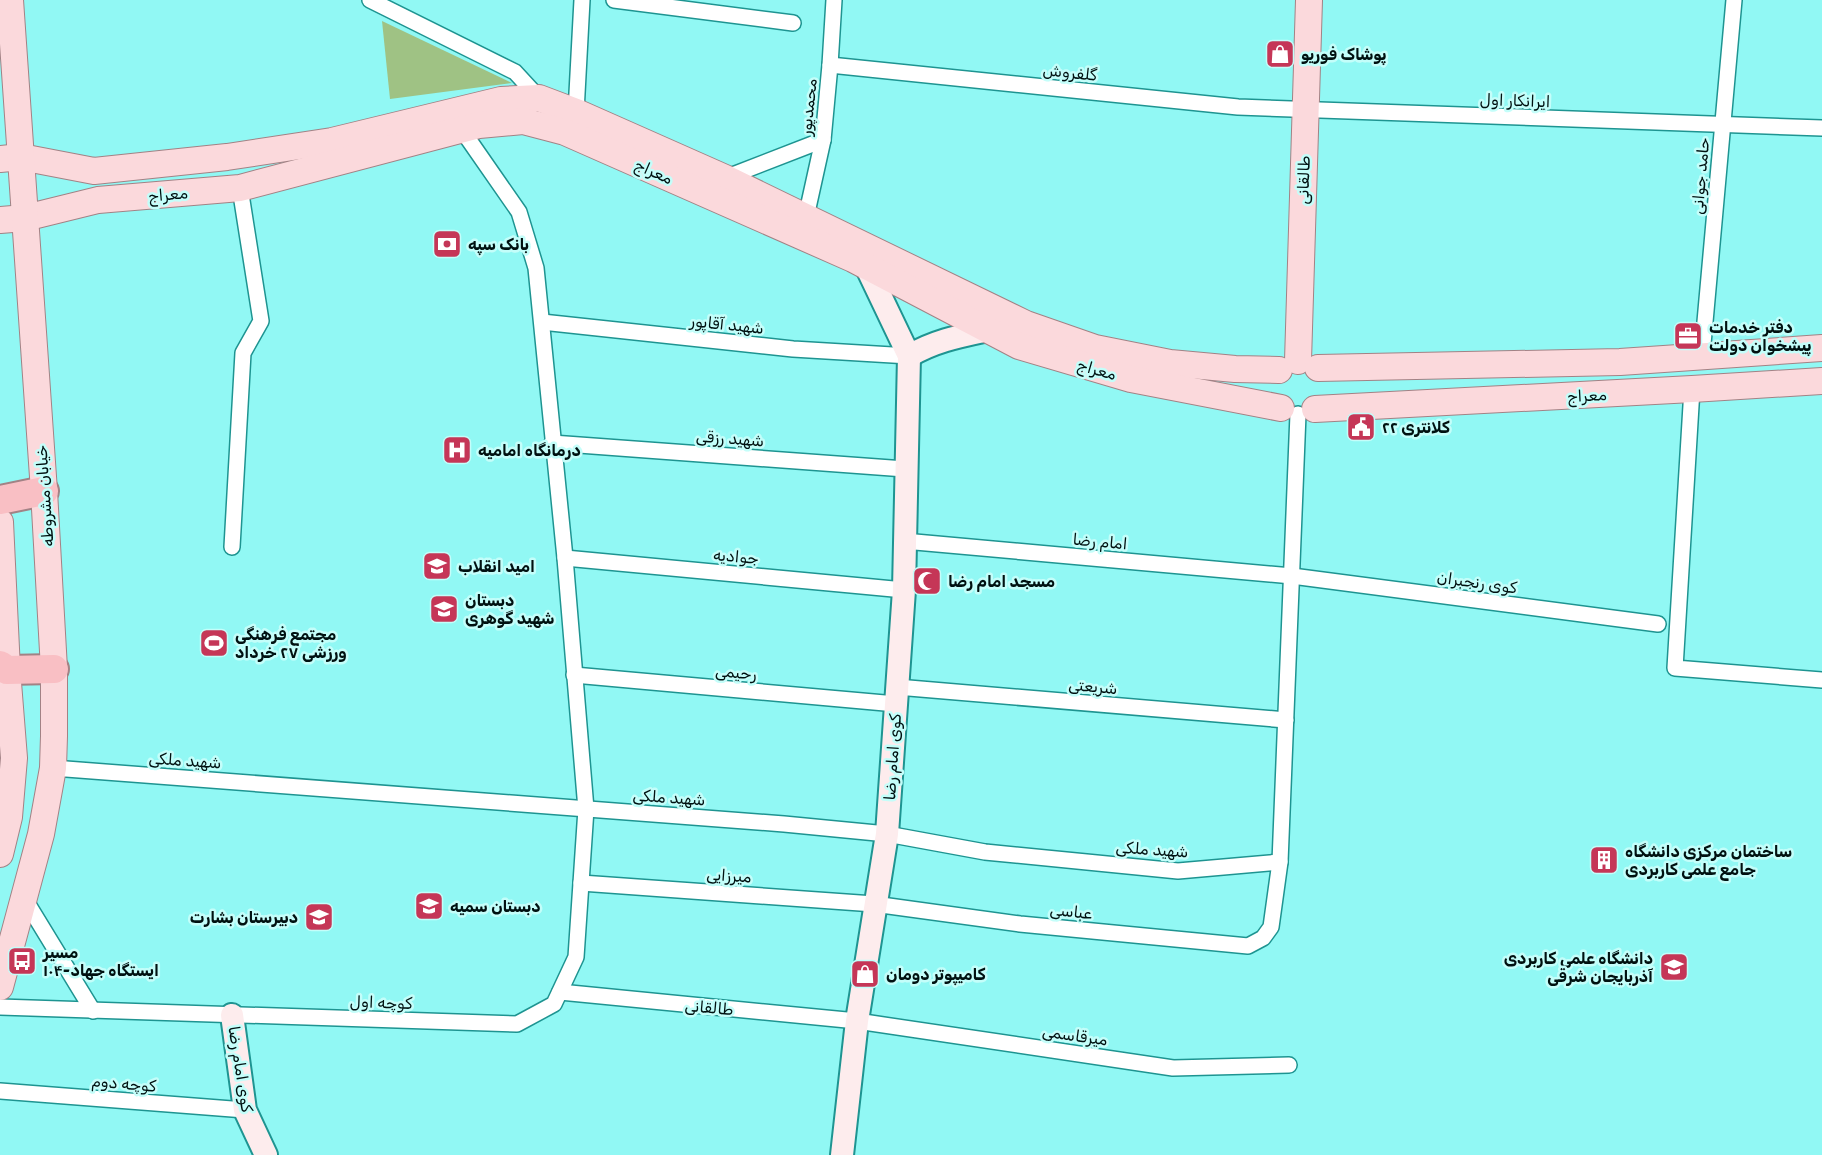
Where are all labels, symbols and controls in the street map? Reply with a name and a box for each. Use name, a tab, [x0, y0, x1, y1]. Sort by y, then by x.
shop icon: پوشاک فوریو	[1264, 38, 1296, 70]
place label: پوشاک فوریو	[1301, 45, 1387, 66]
street label: گلفروش	[1042, 60, 1099, 86]
street label: محمدپور	[796, 77, 822, 138]
street label: ایرانکار اول	[1479, 90, 1551, 112]
street label: حامد جوانی	[1688, 137, 1714, 215]
street label: معراج	[631, 155, 676, 190]
street label: طالقانی	[1293, 155, 1314, 205]
street label: معراج	[147, 183, 189, 208]
bank icon: بانک سپه	[431, 228, 463, 260]
place label: بانک سپه	[468, 235, 529, 256]
street label: شهید آقاپور	[688, 311, 765, 339]
place label: دفتر خدمات پیشخوان دولت	[1709, 318, 1812, 357]
office icon: دفتر خدمات پیشخوان دولت	[1672, 320, 1704, 352]
street label: معراج	[1075, 355, 1119, 386]
street label: معراج	[1567, 385, 1608, 408]
public building icon: کلانتری ٢٢	[1345, 411, 1377, 443]
place label: کلانتری ٢٢	[1382, 418, 1450, 437]
street label: شهید رزقی	[695, 427, 765, 451]
hospital icon: درمانگاه امامیه	[441, 434, 473, 466]
place label: درمانگاه امامیه	[478, 441, 581, 460]
street label: خیابان مشروطه	[31, 445, 59, 547]
street label: امام رضا	[1072, 530, 1128, 554]
street label: جوادیه	[712, 545, 759, 569]
school or university icon: امید انقلاب	[421, 550, 453, 582]
place label: امید انقلاب	[458, 557, 535, 576]
mosque icon: مسجد امام رضا	[911, 565, 943, 597]
street label: کوی رنجبران	[1436, 567, 1519, 599]
place label: مسجد امام رضا	[948, 572, 1055, 592]
place label: دبستان شهید گوهری	[465, 591, 554, 628]
school or university icon: دبستان شهید گوهری	[428, 593, 460, 625]
place label: مجتمع فرهنگی ورزشی ۲۷ خرداد	[235, 625, 347, 662]
sports icon: مجتمع فرهنگی ورزشی ۲۷ خرداد	[198, 627, 230, 659]
street label: رحیمی	[714, 661, 758, 685]
street label: شریعتی	[1068, 675, 1118, 699]
street label: کوی امام رضا	[880, 712, 906, 801]
street label: شهید ملکی	[148, 748, 222, 774]
street label: شهید ملکی	[632, 785, 706, 811]
street label: شهید ملکی	[1115, 837, 1189, 863]
place label: ساختمان مرکزی دانشگاه جامع علمی کاربردی	[1625, 842, 1792, 881]
building icon: ساختمان مرکزی دانشگاه جامع علمی کاربردی	[1588, 844, 1620, 876]
street label: میرزایی	[706, 864, 752, 888]
school or university icon: دبستان سمیه	[413, 890, 445, 922]
place label: دبستان سمیه	[450, 897, 540, 916]
street label: عباسی	[1049, 900, 1093, 923]
school or university icon: دبیرستان بشارت	[303, 901, 335, 933]
place label: دبیرستان بشارت	[190, 908, 298, 927]
place label: مسیر ۱۰۴-ایستگاه جهاد	[42, 943, 159, 980]
bus stop icon: مسیر ۱۰۴-ایستگاه جهاد	[6, 945, 38, 977]
place label: دانشگاه علمی کاربردی آذربایجان شرقی	[1504, 949, 1653, 986]
school or university icon: دانشگاه علمی کاربردی آذربایجان شرقی	[1658, 951, 1690, 983]
shop icon: کامیپوتر دومان	[849, 958, 881, 990]
place label: کامیپوتر دومان	[886, 965, 986, 986]
street label: کوچه اول	[349, 992, 413, 1014]
street label: طالقانی	[684, 996, 734, 1019]
street label: میرقاسمی	[1041, 1021, 1109, 1051]
street label: کوی امام رضا	[223, 1025, 257, 1114]
street label: کوچه دوم	[91, 1071, 158, 1097]

